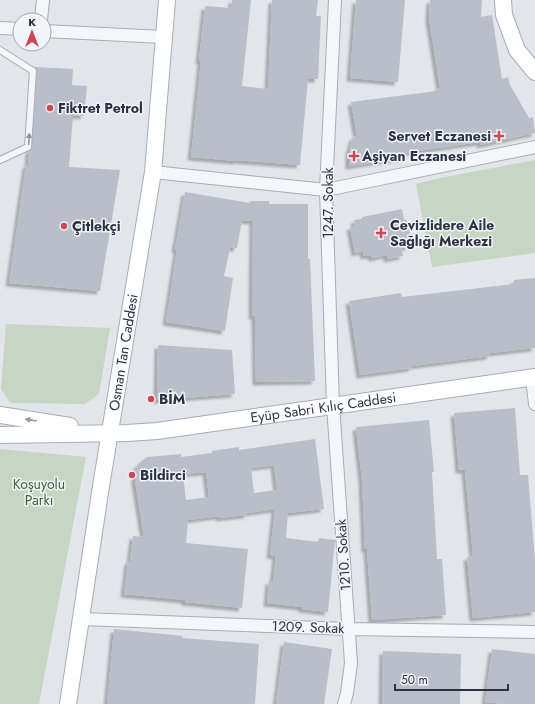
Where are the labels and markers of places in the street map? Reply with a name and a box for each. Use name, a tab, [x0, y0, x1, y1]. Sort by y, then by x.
place label: Fiktret Petrol	[58, 98, 143, 118]
marker: Fiktret Petrol	[45, 103, 55, 113]
place label: Servet Eczanesi	[388, 126, 491, 146]
marker: Servet Eczanesi	[494, 131, 504, 141]
place label: Aşiyan Eczanesi	[361, 146, 466, 166]
marker: Aşiyan Eczanesi	[349, 151, 359, 161]
place label: Cevizlidere Aile Sağlığı Merkezi	[390, 215, 494, 251]
place label: Çitlekçi	[72, 216, 121, 236]
marker: Çitlekçi	[59, 221, 69, 231]
marker: Cevizlidere Aile Sağlığı Merkezi	[375, 227, 387, 239]
place label: BİM	[159, 389, 185, 409]
marker: BİM	[146, 394, 156, 404]
place label: Bildirci	[140, 465, 186, 485]
marker: Bildirci	[127, 470, 137, 480]

